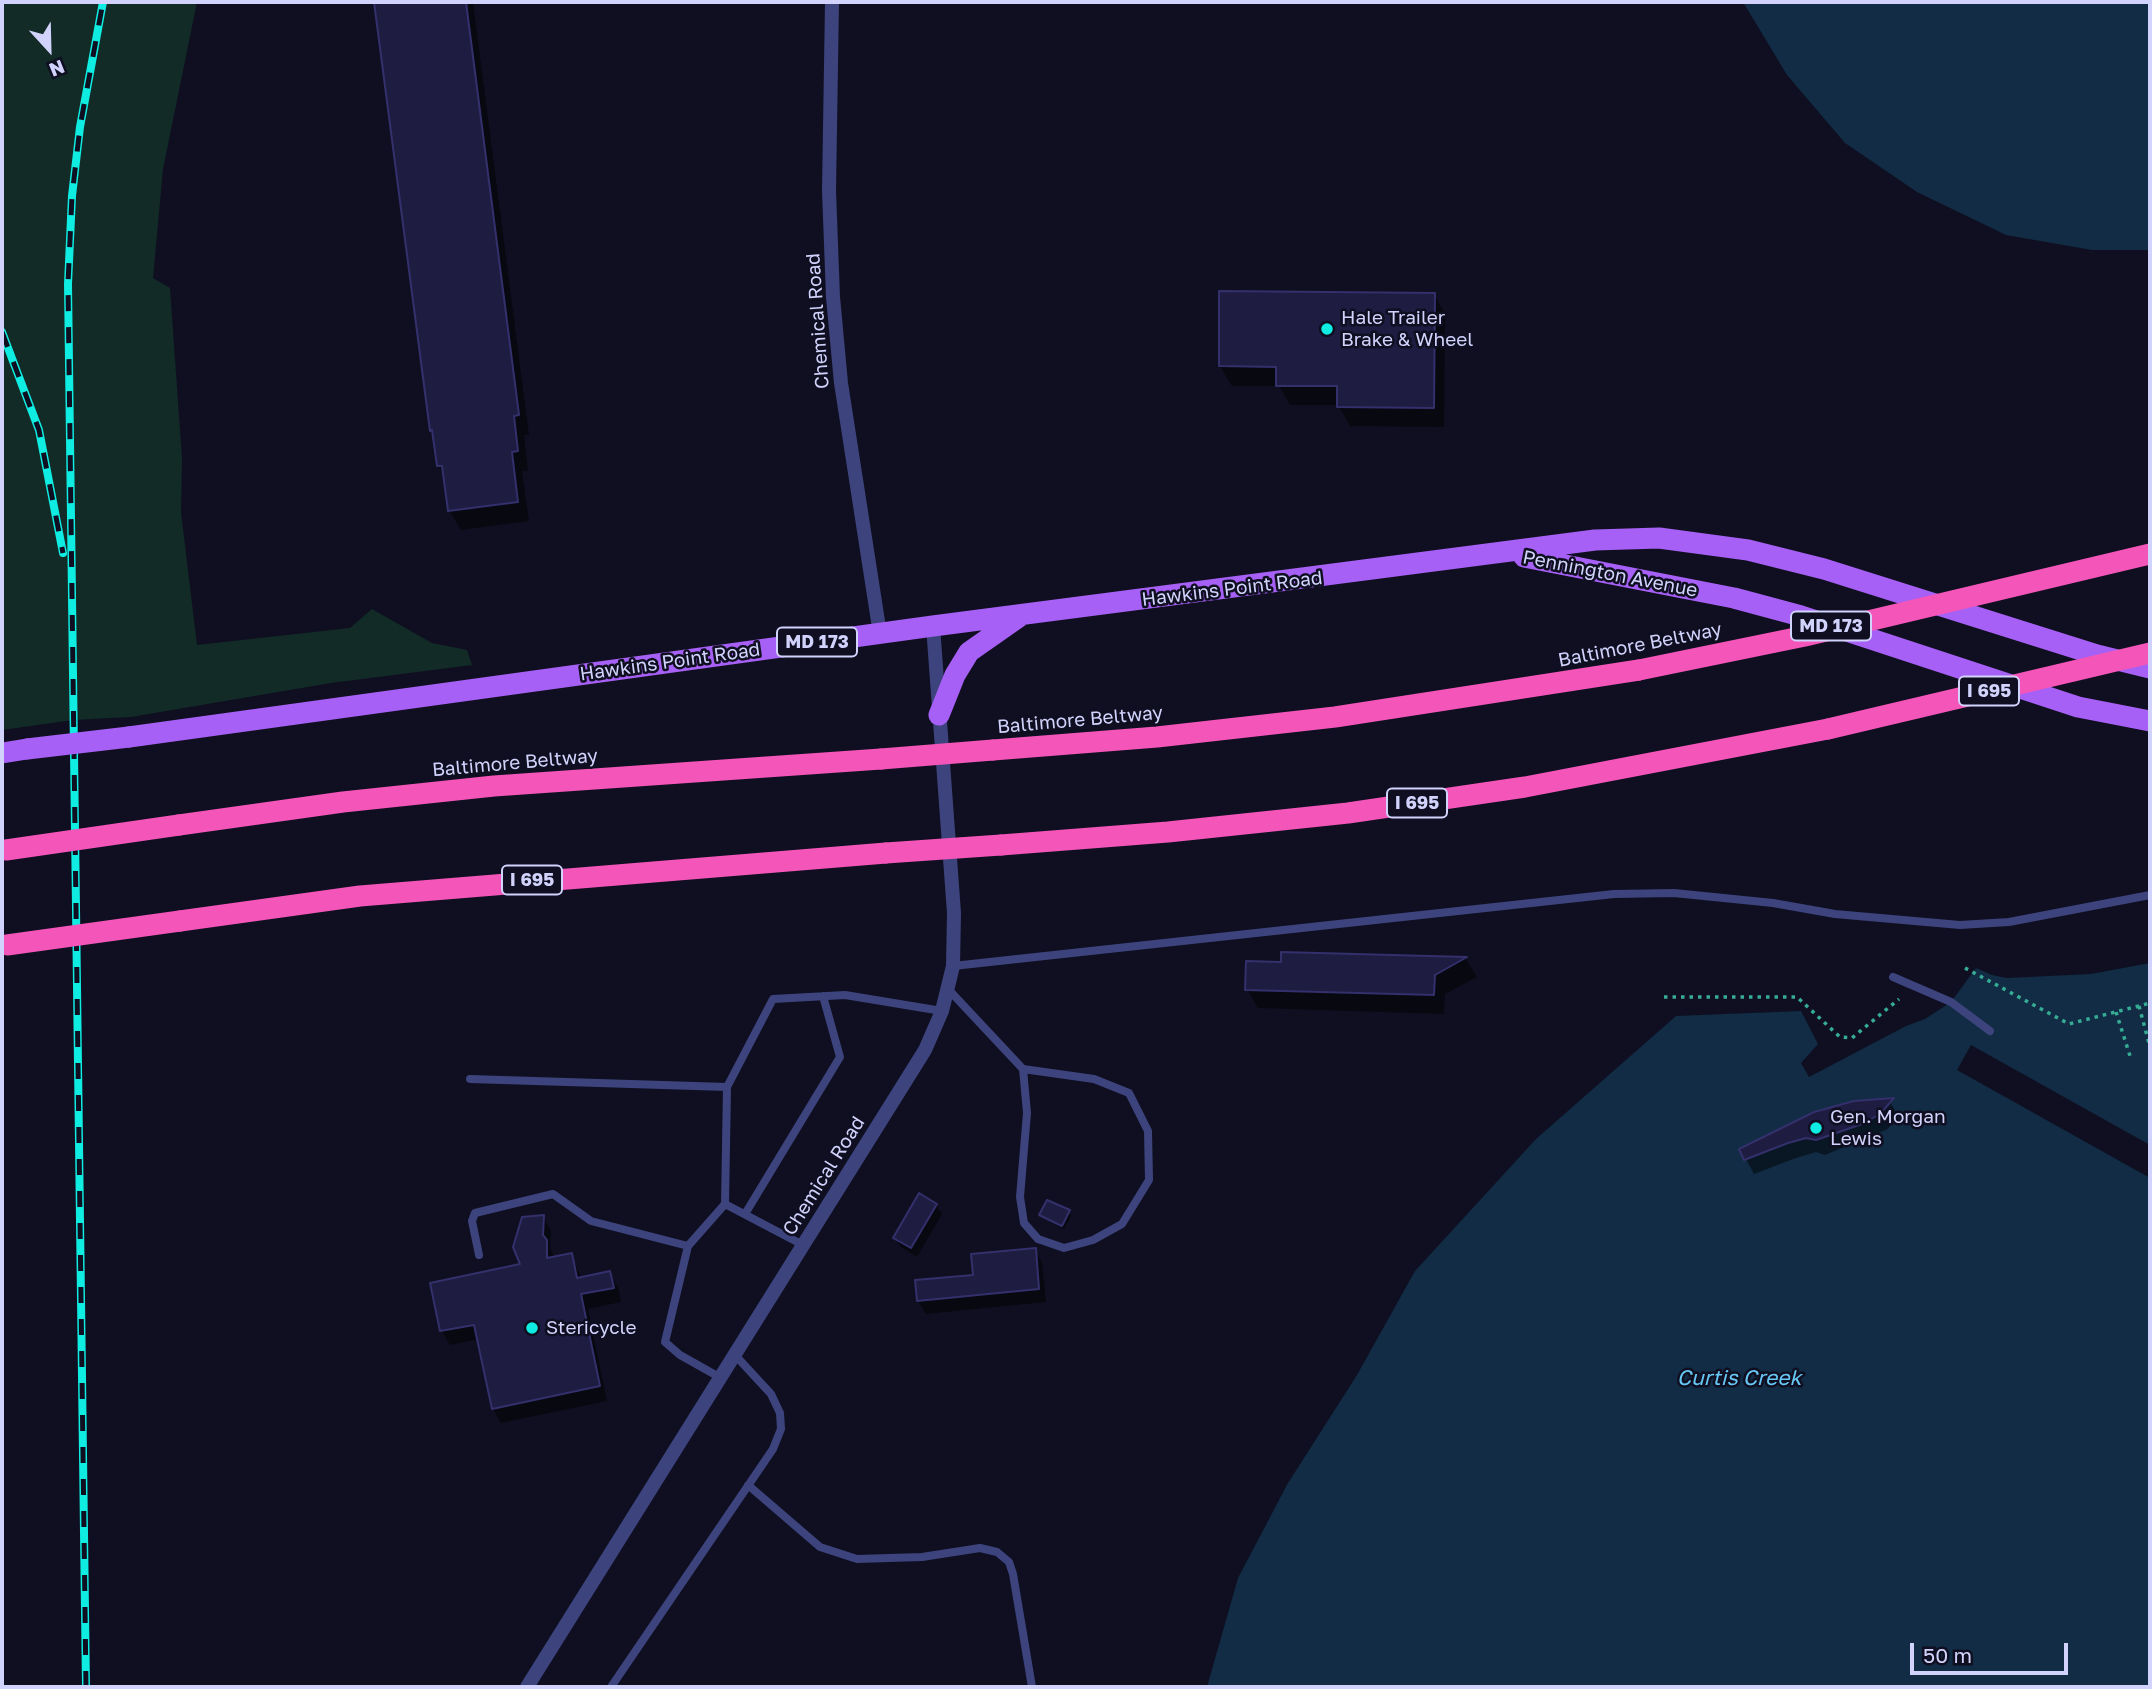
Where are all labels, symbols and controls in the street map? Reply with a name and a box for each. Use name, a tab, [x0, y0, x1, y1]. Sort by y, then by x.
north arrow	[14, 14, 84, 84]
text: N	[46, 56, 68, 82]
street label: Chemical Road	[802, 252, 834, 390]
place label: Hale Trailer Brake & Wheel	[1341, 307, 1473, 351]
marker: Hale Trailer Brake & Wheel	[1319, 321, 1335, 337]
street label: Pennington Avenue	[1521, 546, 1699, 602]
street label: Hawkins Point Road	[1140, 567, 1324, 611]
road number: MD 173	[1791, 612, 1871, 640]
street label: Baltimore Beltway	[1556, 618, 1724, 672]
road number: MD 173	[777, 628, 857, 656]
street label: Hawkins Point Road	[578, 638, 762, 686]
road number: I 695	[1959, 676, 2019, 706]
street label: Baltimore Beltway	[996, 701, 1164, 739]
street label: Baltimore Beltway	[431, 744, 599, 782]
road number: I 695	[1387, 788, 1447, 818]
road number: I 695	[502, 866, 562, 894]
place label: Gen. Morgan Lewis	[1830, 1106, 1946, 1150]
street label: Chemical Road	[778, 1112, 870, 1240]
marker: Gen. Morgan Lewis	[1808, 1120, 1824, 1136]
place label: Stericycle	[546, 1317, 636, 1339]
marker: Stericycle	[524, 1320, 540, 1336]
water label: Curtis Creek	[1677, 1365, 1801, 1391]
scale bar	[1914, 1630, 2072, 1674]
text: 50 m	[1923, 1642, 1972, 1668]

